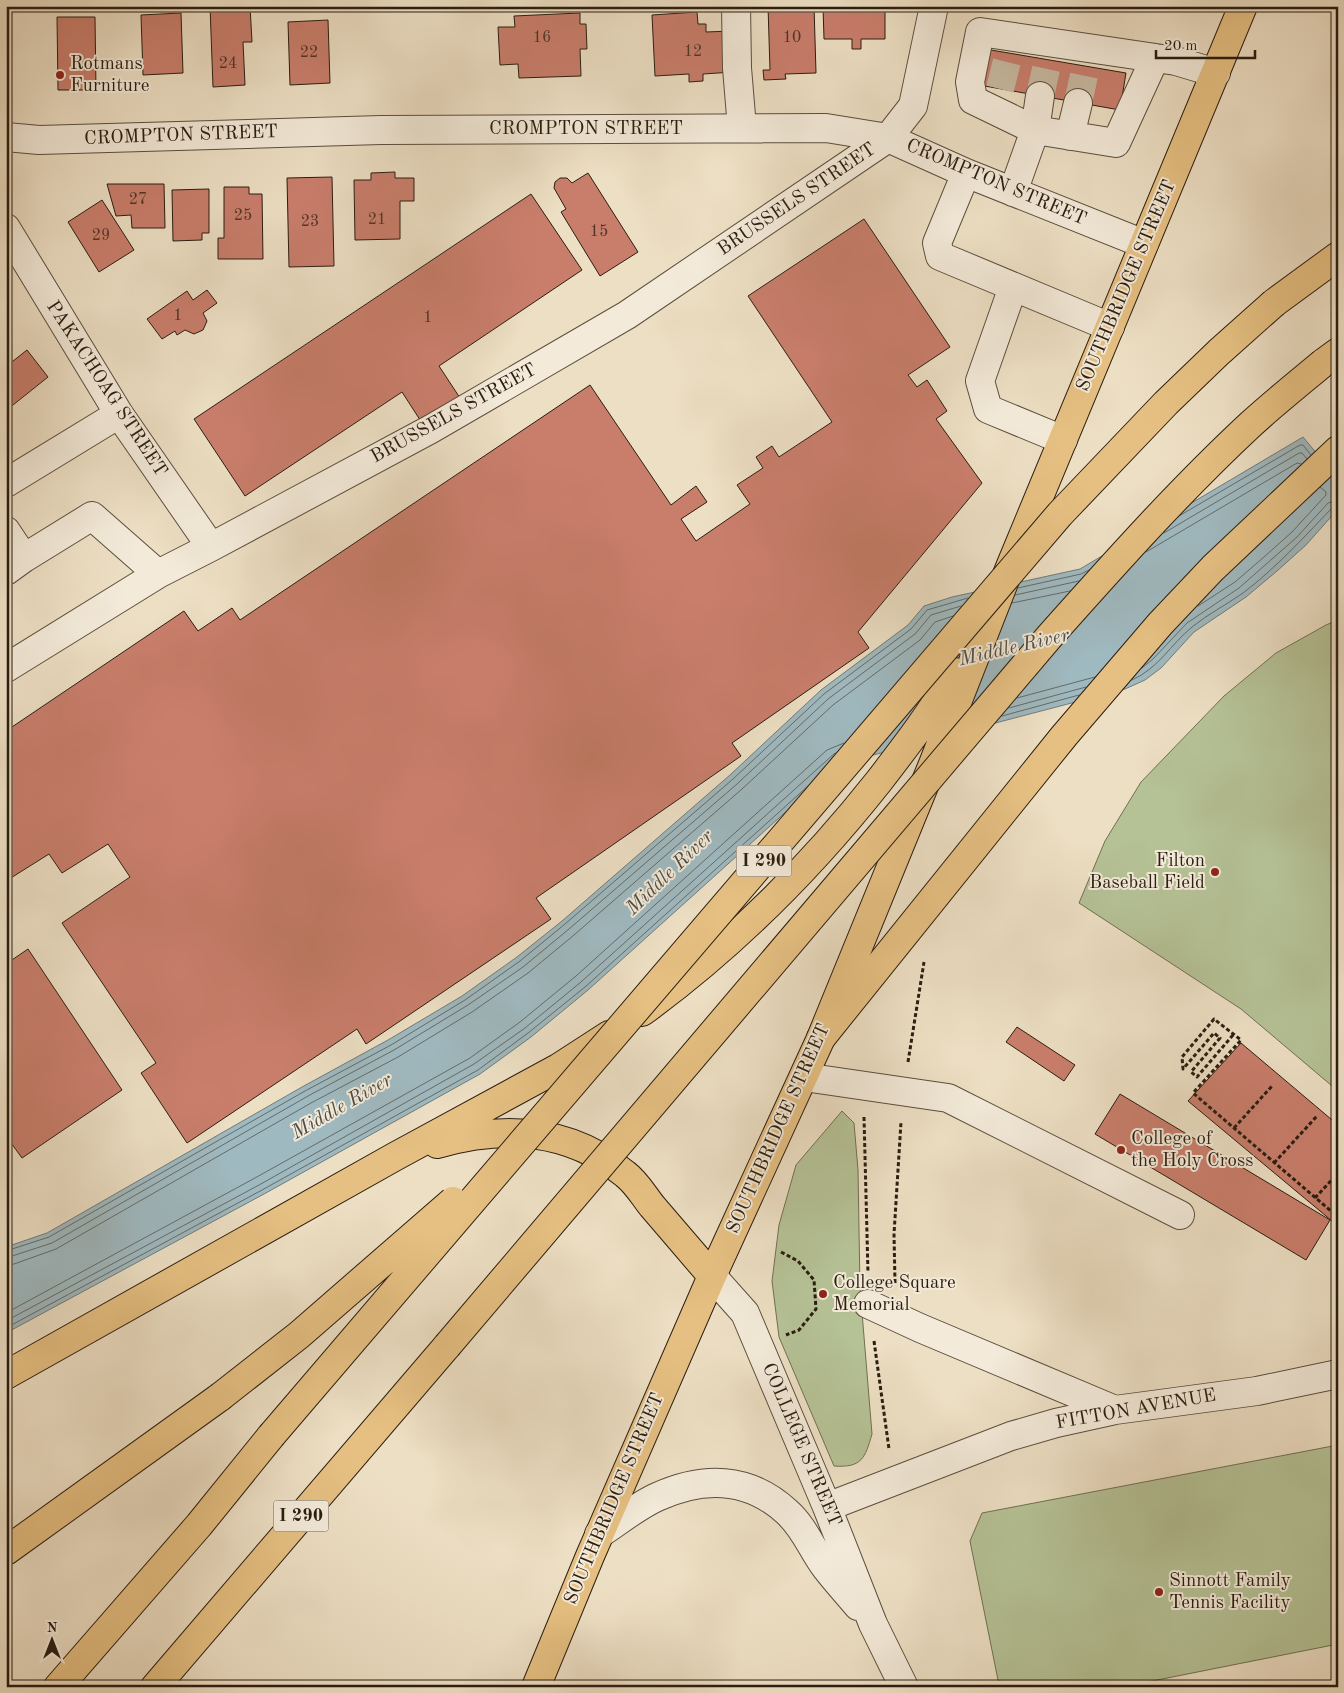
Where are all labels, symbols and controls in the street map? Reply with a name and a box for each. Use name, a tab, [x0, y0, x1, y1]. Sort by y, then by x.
scale bar	[1156, 28, 1255, 60]
house number: 16	[533, 30, 551, 46]
house number: 10	[783, 30, 801, 46]
text: 20 m	[1164, 39, 1198, 54]
house number: 12	[684, 44, 702, 60]
house number: 22	[300, 45, 318, 61]
place label: Rotmans Furniture	[70, 55, 150, 96]
house number: 24	[219, 56, 237, 72]
marker: Rotmans Furniture	[54, 69, 66, 81]
street label: CROMPTON STREET	[489, 120, 683, 139]
street label: CROMPTON STREET	[84, 123, 278, 149]
street label: CROMPTON STREET	[903, 136, 1089, 230]
street label: BRUSSELS STREET	[715, 140, 879, 260]
street label: SOUTHBRIDGE STREET	[1074, 177, 1180, 395]
house number: 27	[129, 192, 147, 208]
house number: 25	[234, 208, 252, 224]
house number: 21	[368, 212, 386, 228]
house number: 23	[301, 214, 319, 230]
house number: 15	[590, 224, 608, 240]
house number: 29	[92, 228, 110, 244]
street label: PAKACHOAG STREET	[42, 298, 170, 480]
house number: 1	[173, 308, 183, 324]
house number: 1	[423, 310, 433, 326]
street label: BRUSSELS STREET	[368, 361, 540, 467]
water label: Middle River	[956, 625, 1072, 671]
water label: Middle River	[622, 826, 718, 920]
road number: I 290	[736, 846, 792, 876]
place label: Filton Baseball Field	[1089, 852, 1205, 893]
marker: Filton Baseball Field	[1209, 866, 1221, 878]
street label: SOUTHBRIDGE STREET	[724, 1021, 834, 1237]
water label: Middle River	[287, 1070, 396, 1144]
place label: College of the Holy Cross	[1131, 1130, 1253, 1171]
marker: College of the Holy Cross	[1115, 1144, 1127, 1156]
place label: College Square Memorial	[833, 1274, 956, 1315]
marker: College Square Memorial	[817, 1288, 829, 1300]
street label: COLLEGE STREET	[758, 1361, 844, 1529]
street label: FITTON AVENUE	[1054, 1387, 1218, 1433]
street label: SOUTHBRIDGE STREET	[562, 1390, 668, 1608]
road number: I 290	[274, 1500, 328, 1532]
place label: Sinnott Family Tennis Facility	[1169, 1572, 1291, 1613]
marker: Sinnott Family Tennis Facility	[1153, 1586, 1165, 1598]
north arrow	[28, 1616, 78, 1666]
text: N	[47, 1621, 58, 1635]

